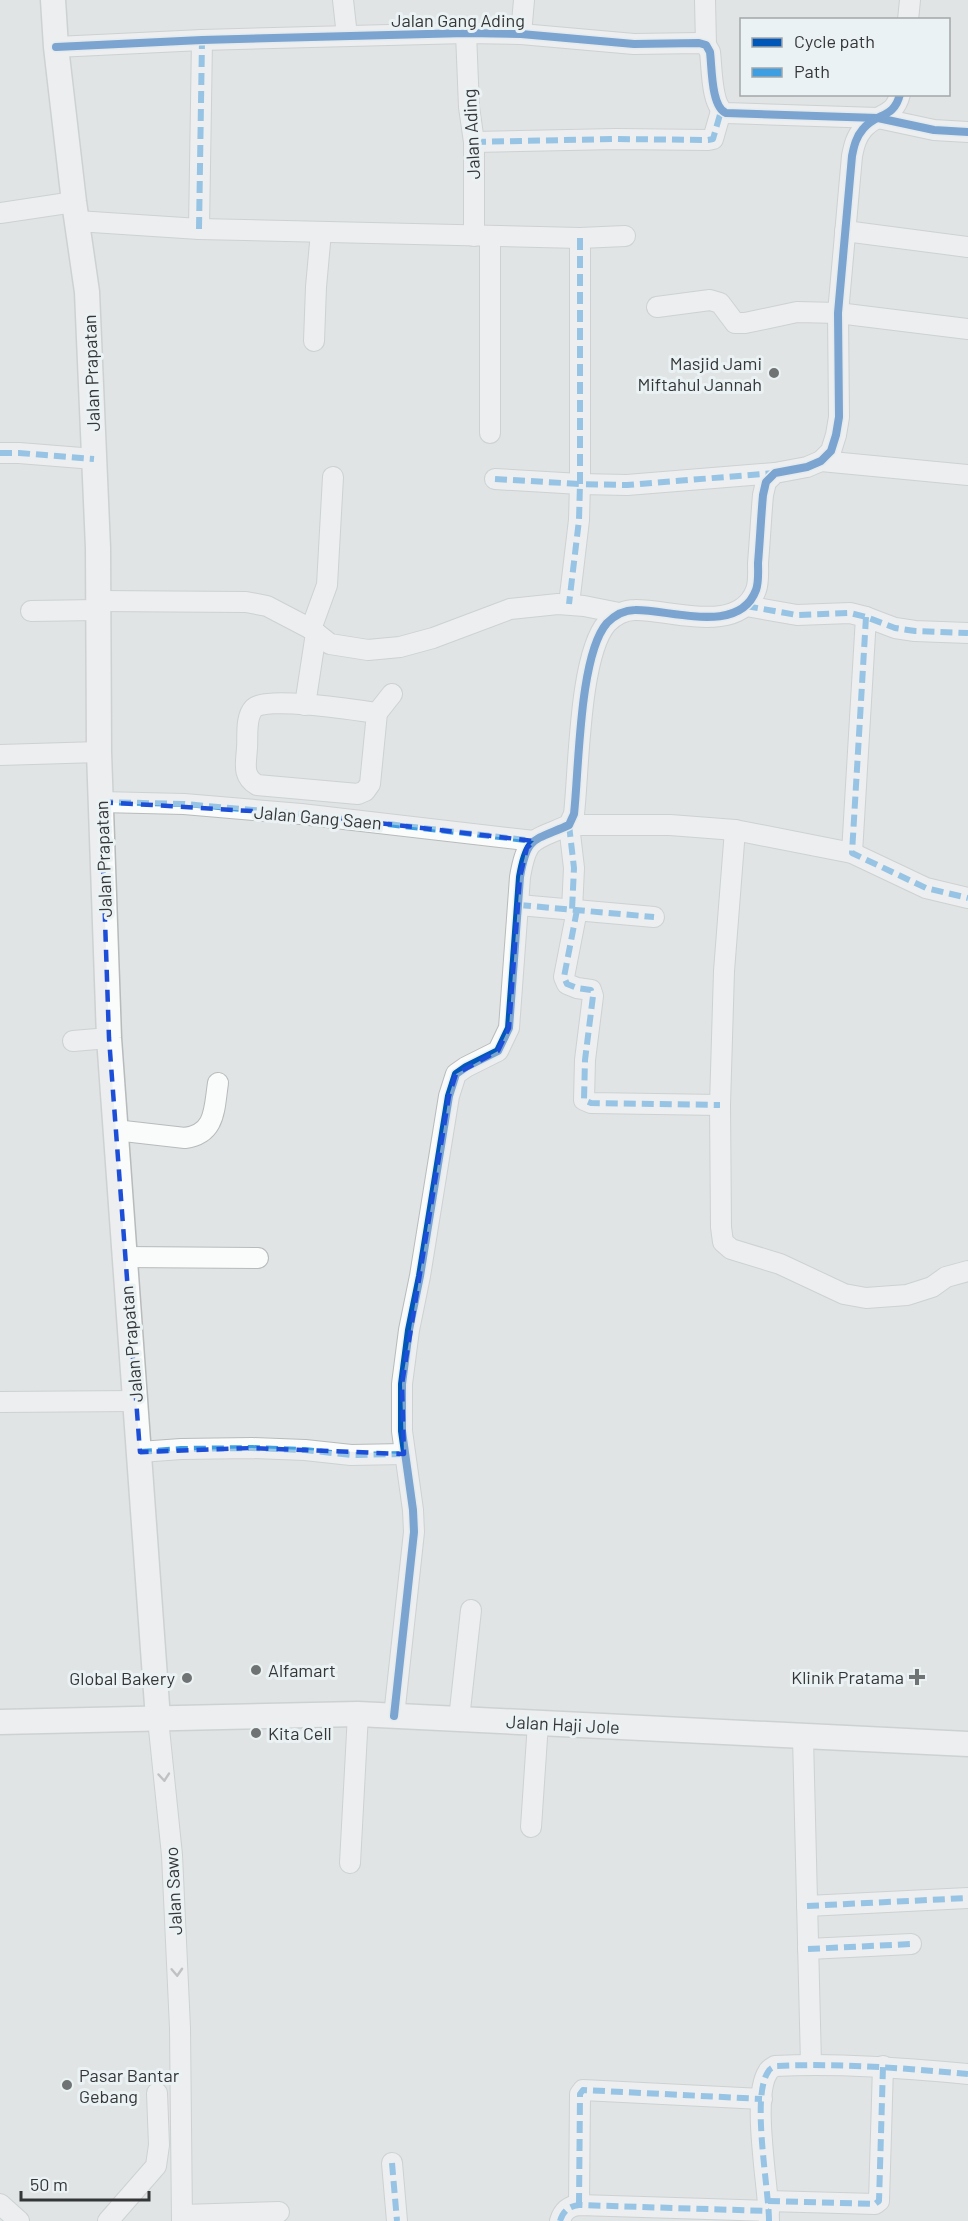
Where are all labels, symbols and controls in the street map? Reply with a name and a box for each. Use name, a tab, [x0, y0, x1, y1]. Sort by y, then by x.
street label: Jalan Gang Ading	[391, 9, 525, 31]
legend	[740, 18, 950, 96]
text: Cycle path	[794, 30, 875, 52]
text: Path	[794, 60, 830, 82]
street label: Jalan Ading	[458, 88, 484, 180]
street label: Jalan Prapatan	[78, 314, 104, 432]
place label: Masjid Jami Miftahul Jannah	[637, 352, 762, 395]
marker: Masjid Jami Miftahul Jannah	[767, 366, 781, 380]
street label: Jalan Prapatan	[90, 800, 116, 918]
street label: Jalan Gang Saen	[253, 800, 383, 834]
street label: Jalan Prapatan	[115, 1285, 147, 1403]
place label: Alfamart	[268, 1659, 336, 1681]
marker: Alfamart	[249, 1663, 263, 1677]
place label: Klinik Pratama	[791, 1666, 904, 1688]
place label: Global Bakery	[69, 1667, 175, 1689]
marker: Klinik Pratama	[908, 1668, 926, 1686]
marker: Global Bakery	[180, 1671, 194, 1685]
street label: Jalan Haji Jole	[506, 1710, 620, 1738]
place label: Kita Cell	[268, 1722, 332, 1744]
marker: Kita Cell	[249, 1726, 263, 1740]
one-way arrow	[157, 1773, 170, 1782]
street label: Jalan Sawo	[160, 1846, 186, 1936]
one-way arrow	[170, 1967, 183, 1976]
place label: Pasar Bantar Gebang	[79, 2064, 180, 2107]
marker: Pasar Bantar Gebang	[60, 2078, 74, 2092]
scale bar	[21, 2164, 148, 2202]
text: 50 m	[30, 2173, 68, 2195]

